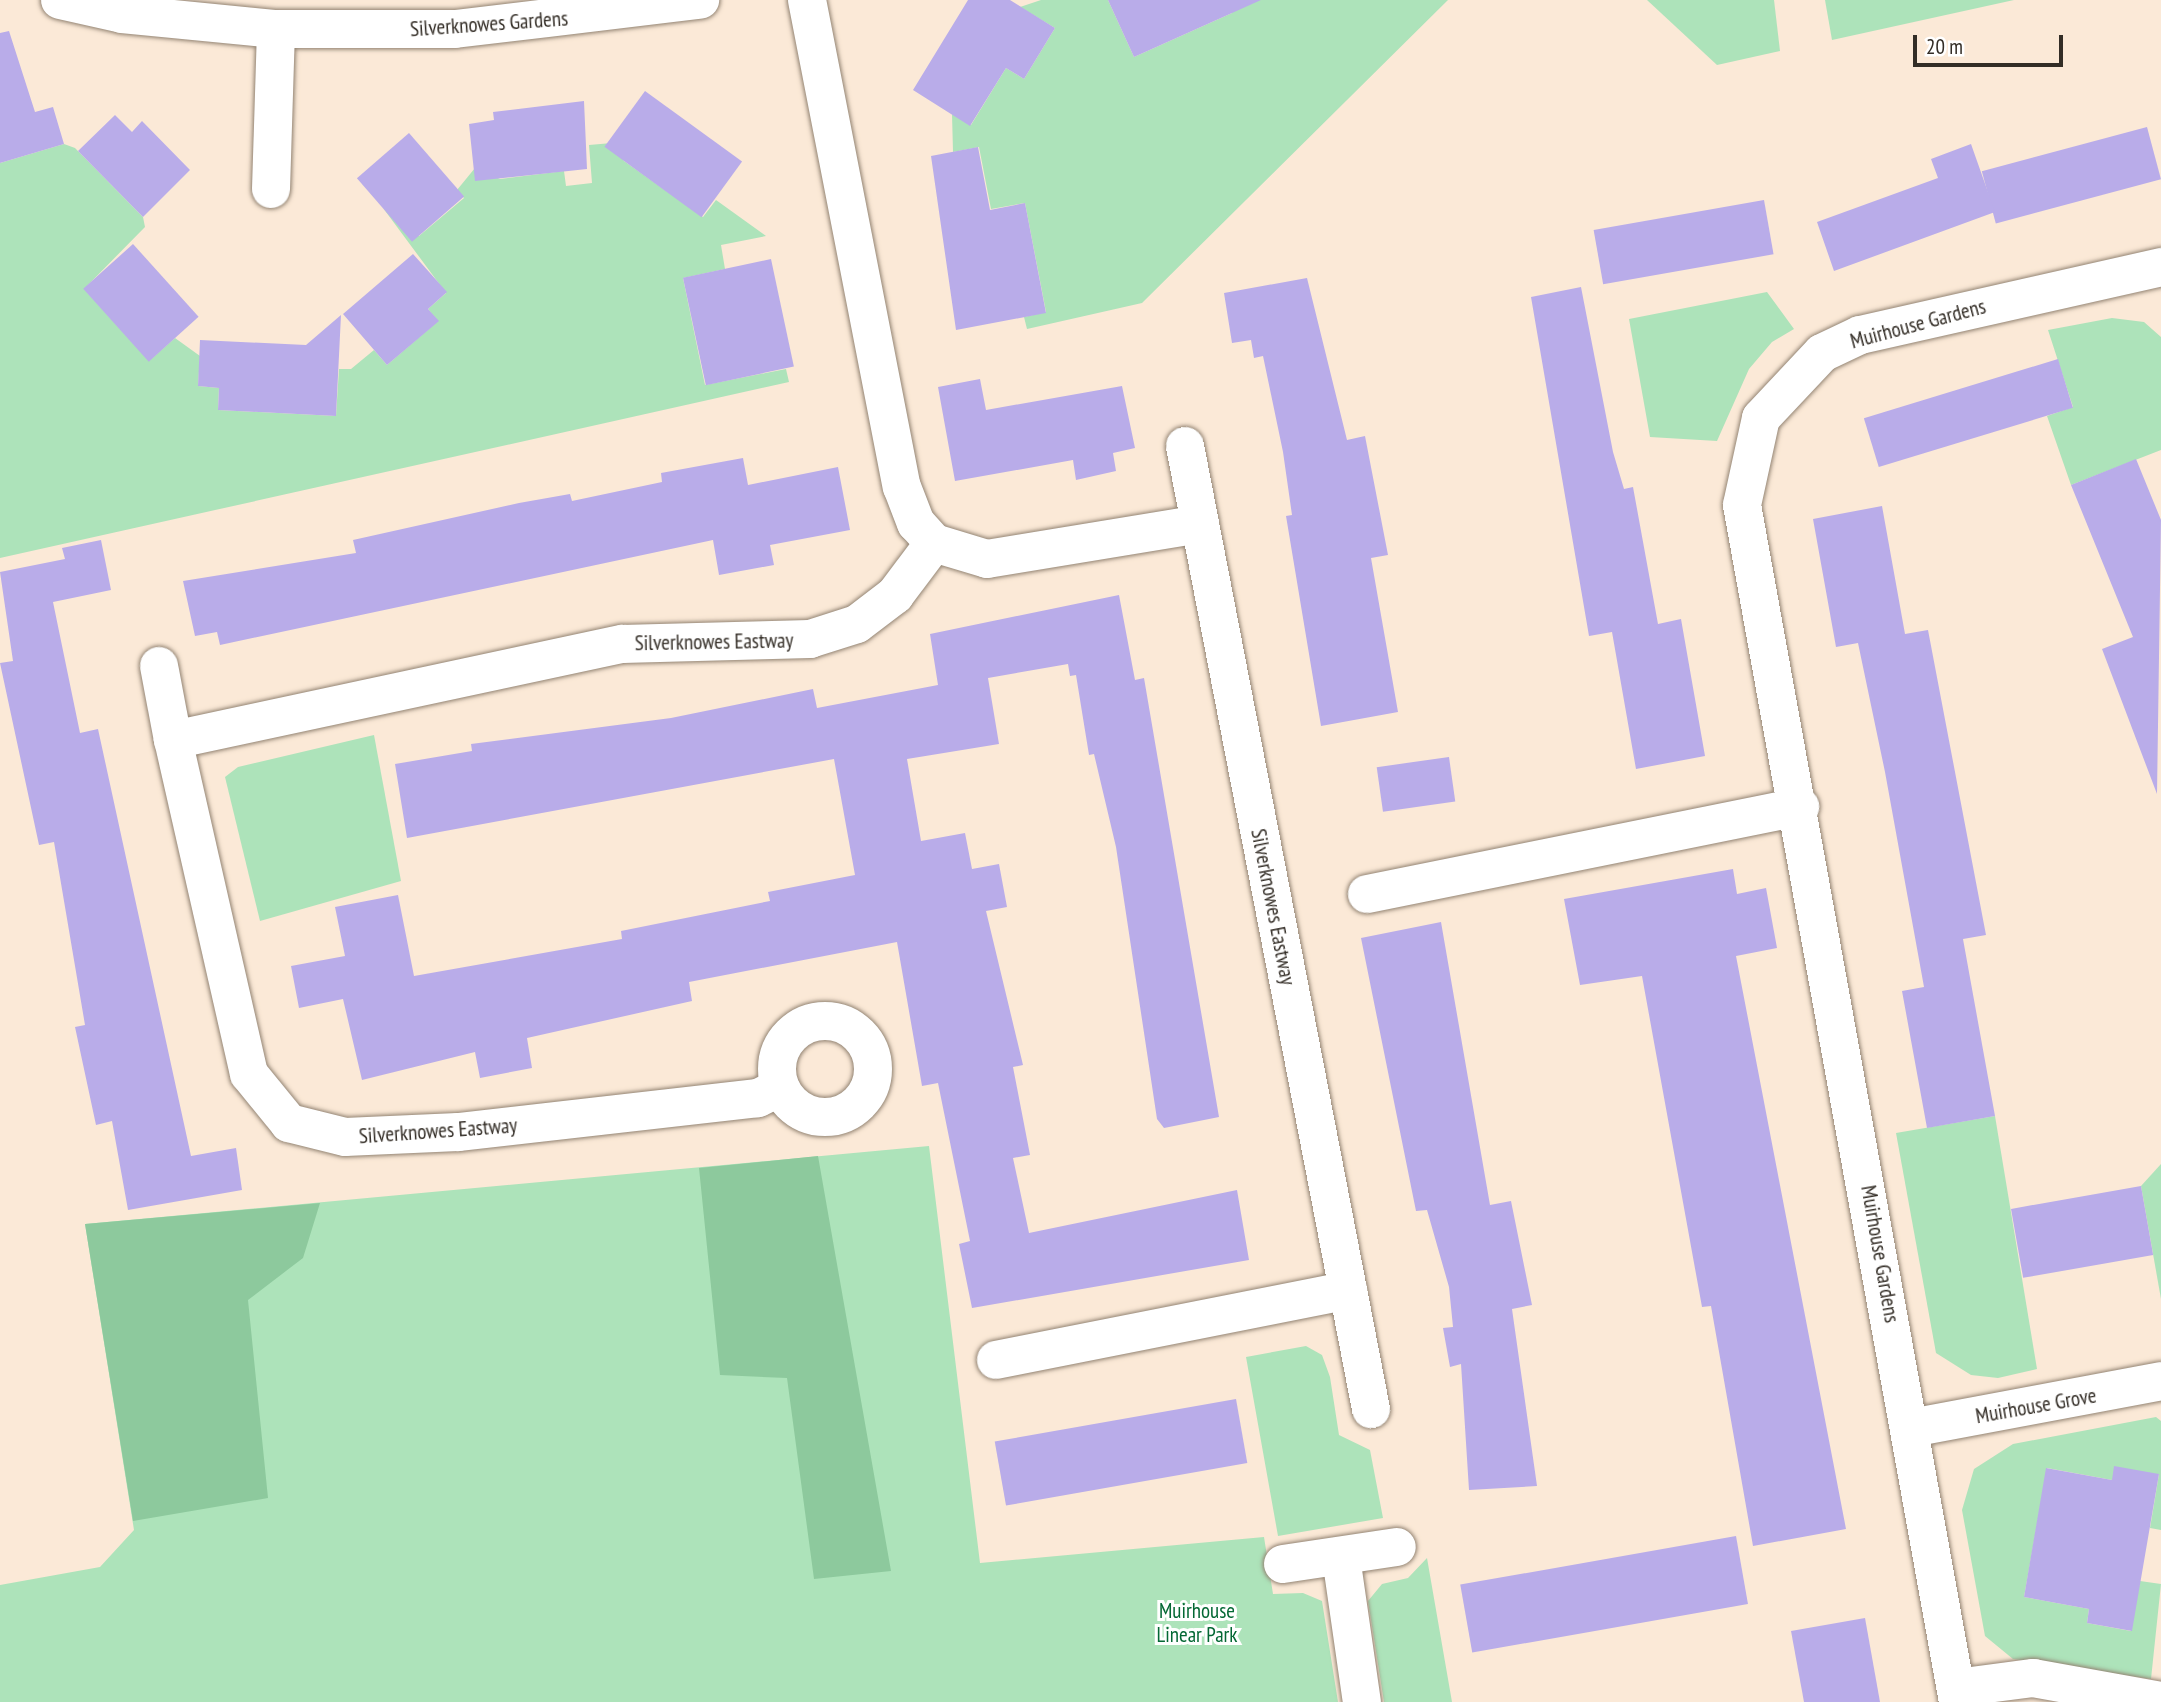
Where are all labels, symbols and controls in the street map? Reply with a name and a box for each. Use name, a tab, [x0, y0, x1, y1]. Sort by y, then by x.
street label: Silverknowes Gardens	[409, 6, 569, 42]
scale bar	[1916, 21, 2066, 65]
text: 20 m	[1926, 33, 1963, 60]
street label: Muirhouse Gardens	[1848, 294, 1988, 354]
street label: Silverknowes Eastway	[634, 628, 794, 656]
street label: Silverknowes Eastway	[1245, 827, 1301, 987]
street label: Silverknowes Eastway	[358, 1113, 518, 1149]
street label: Muirhouse Gardens	[1856, 1183, 1904, 1325]
street label: Muirhouse Grove	[1974, 1383, 2098, 1429]
park label: Muirhouse Linear Park	[1157, 1598, 1237, 1648]

